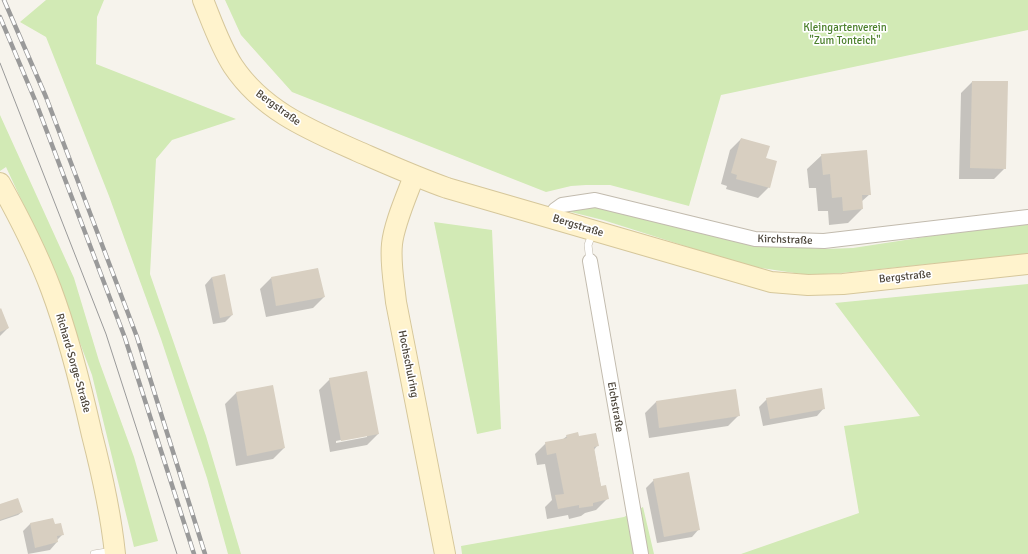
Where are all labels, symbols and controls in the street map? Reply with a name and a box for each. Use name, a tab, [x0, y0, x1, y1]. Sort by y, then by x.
park label: Kleingartenverein "Zum Tonteich"	[803, 21, 887, 47]
street label: Bergstraße	[253, 87, 303, 129]
street label: Bergstraße	[551, 212, 605, 240]
street label: Kirchstraße	[757, 232, 813, 248]
street label: Bergstraße	[878, 268, 932, 286]
street label: Richard-Sorge-Straße	[52, 312, 94, 414]
street label: Hochschulring	[395, 329, 421, 399]
street label: Eichstraße	[604, 381, 626, 433]

